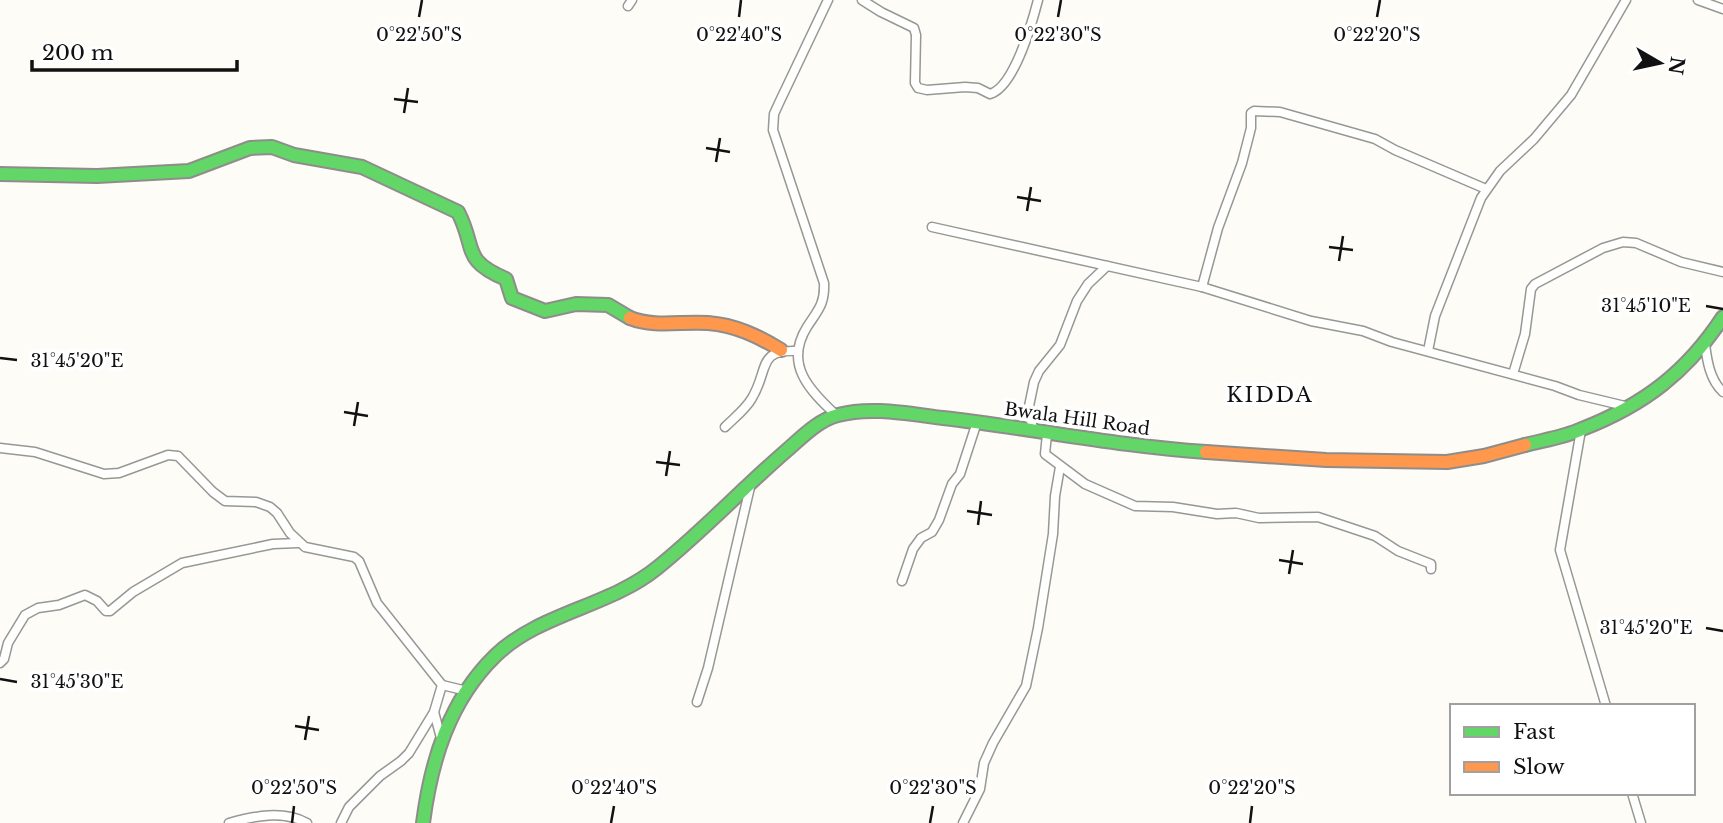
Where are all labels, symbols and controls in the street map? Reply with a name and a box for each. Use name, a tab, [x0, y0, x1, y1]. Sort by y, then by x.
text: 0°22'50"S	[376, 24, 462, 46]
text: 0°22'40"S	[696, 24, 782, 46]
text: 0°22'30"S	[1014, 24, 1102, 46]
text: 0°22'20"S	[1333, 24, 1421, 46]
scale bar	[32, 28, 236, 72]
north arrow	[1625, 28, 1695, 98]
text: 200 m	[42, 40, 114, 66]
text: N	[1664, 55, 1689, 76]
text: 31°45'10"E	[1601, 295, 1691, 317]
text: 31°45'20"E	[31, 350, 123, 372]
district label: KIDDA	[1226, 382, 1314, 408]
street label: Bwala Hill Road	[1003, 398, 1151, 440]
text: 31°45'20"E	[1600, 617, 1692, 639]
text: 31°45'30"E	[31, 671, 123, 693]
legend	[1450, 704, 1695, 795]
text: Fast	[1513, 719, 1555, 745]
text: Slow	[1513, 754, 1565, 780]
text: 0°22'50"S	[251, 777, 337, 799]
text: 0°22'40"S	[571, 777, 657, 799]
text: 0°22'30"S	[889, 777, 977, 799]
text: 0°22'20"S	[1208, 777, 1296, 799]

